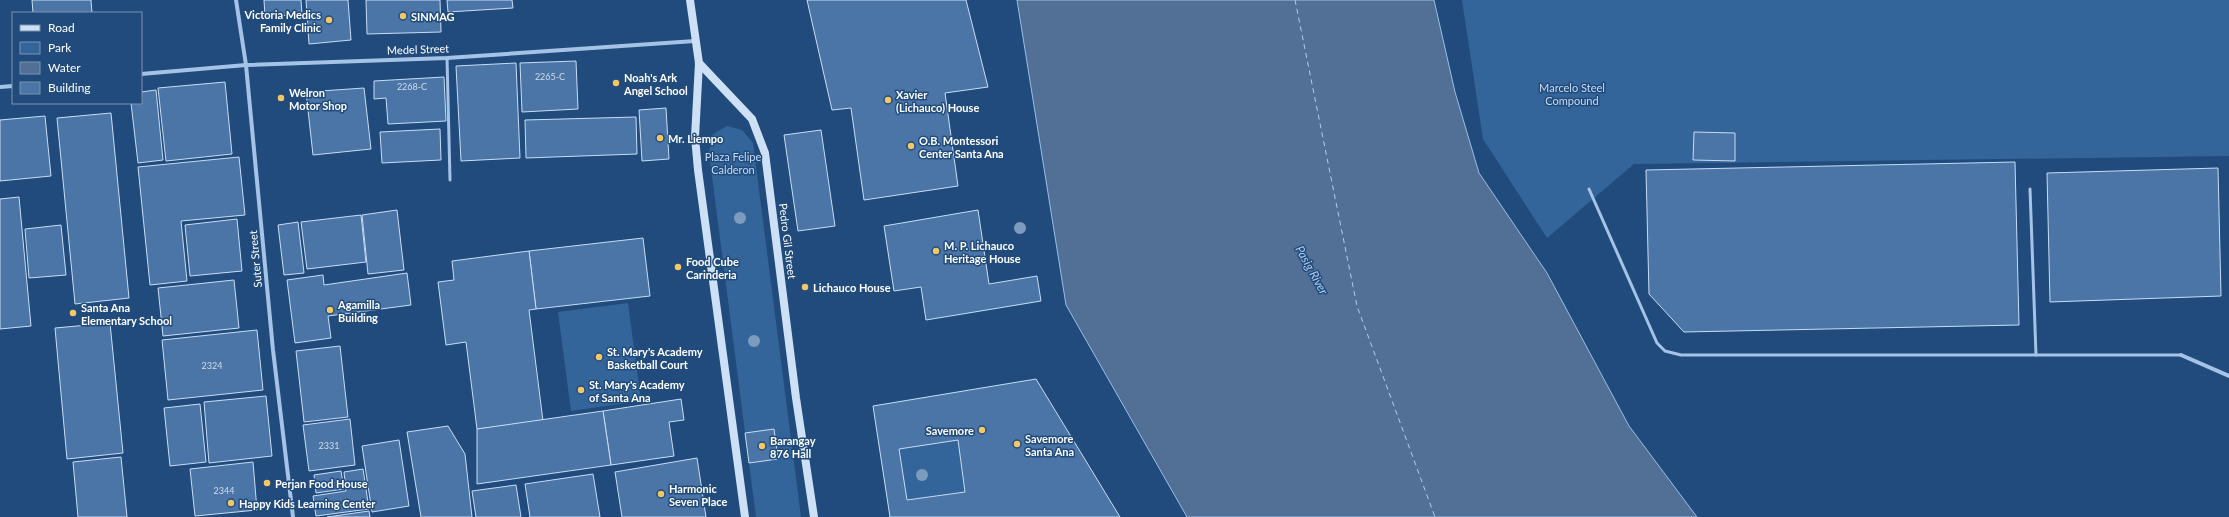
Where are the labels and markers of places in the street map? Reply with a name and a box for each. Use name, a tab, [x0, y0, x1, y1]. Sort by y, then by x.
place label: Victoria Medics Family Clinic	[243, 8, 322, 34]
place label: SINMAG	[411, 10, 455, 23]
marker: SINMAG	[398, 11, 408, 21]
marker: Victoria Medics Family Clinic	[324, 15, 334, 25]
place label: Noah's Ark Angel School	[623, 71, 688, 97]
marker: Noah's Ark Angel School	[611, 78, 621, 88]
place label: Welron Motor Shop	[289, 86, 347, 112]
place label: Xavier (Lichauco) House	[896, 88, 979, 114]
marker: Welron Motor Shop	[276, 93, 286, 103]
marker: Xavier (Lichauco) House	[883, 95, 893, 105]
place label: Mr. Liempo	[668, 132, 723, 145]
marker: Mr. Liempo	[655, 133, 665, 143]
place label: O.B. Montessori Center Santa Ana	[919, 134, 1004, 160]
marker: O.B. Montessori Center Santa Ana	[906, 141, 916, 151]
place label: M. P. Lichauco Heritage House	[944, 239, 1021, 265]
marker: M. P. Lichauco Heritage House	[931, 246, 941, 256]
place label: Food Cube Carinderia	[686, 255, 739, 281]
marker: Food Cube Carinderia	[673, 262, 683, 272]
place label: Lichauco House	[813, 281, 891, 294]
marker: Lichauco House	[800, 282, 810, 292]
place label: Agamilla Building	[337, 298, 380, 324]
place label: Santa Ana Elementary School	[81, 301, 172, 327]
marker: Agamilla Building	[325, 305, 335, 315]
marker: Santa Ana Elementary School	[68, 308, 78, 318]
place label: St. Mary's Academy Basketball Court	[607, 345, 703, 371]
marker: St. Mary's Academy Basketball Court	[594, 352, 604, 362]
place label: St. Mary's Academy of Santa Ana	[589, 378, 685, 404]
marker: St. Mary's Academy of Santa Ana	[576, 385, 586, 395]
place label: Savemore	[926, 424, 974, 437]
marker: Savemore	[977, 425, 987, 435]
place label: Savemore Santa Ana	[1025, 432, 1074, 458]
place label: Barangay 876 Hall	[770, 434, 816, 460]
marker: Savemore Santa Ana	[1012, 439, 1022, 449]
marker: Barangay 876 Hall	[757, 441, 767, 451]
place label: Perjan Food House	[275, 477, 368, 490]
marker: Perjan Food House	[262, 478, 272, 488]
place label: Harmonic Seven Place	[669, 482, 727, 508]
marker: Harmonic Seven Place	[656, 489, 666, 499]
place label: Happy Kids Learning Center	[239, 497, 376, 510]
marker: Happy Kids Learning Center	[226, 498, 236, 508]

